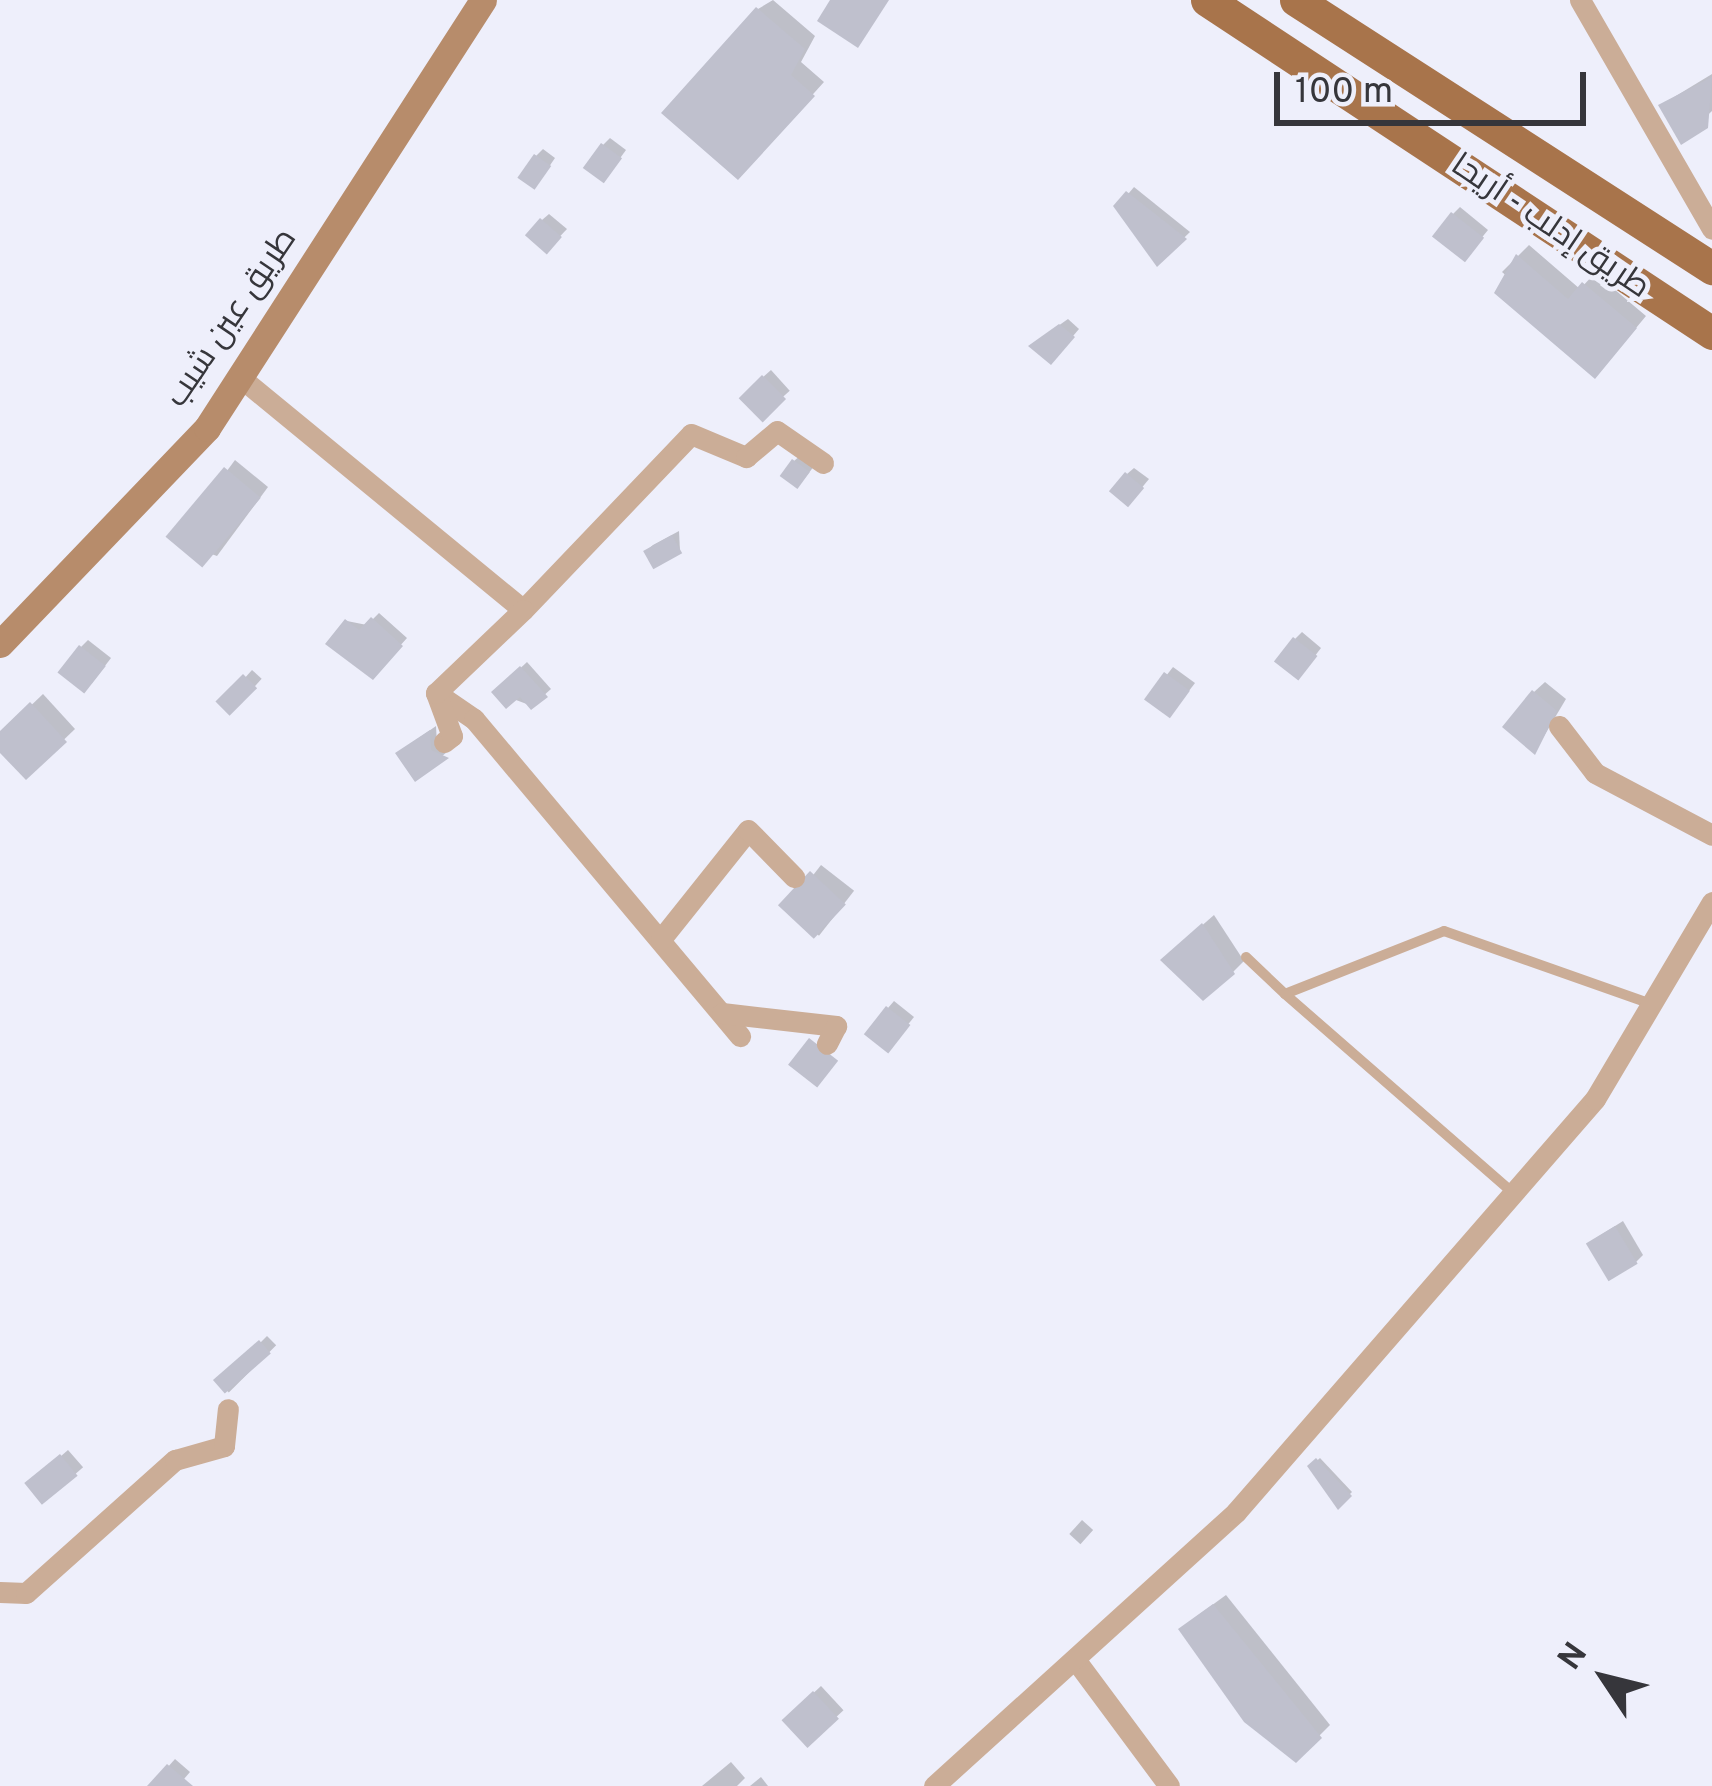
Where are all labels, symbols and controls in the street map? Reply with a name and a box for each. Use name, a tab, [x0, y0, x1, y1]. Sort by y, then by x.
scale bar	[1280, 48, 1592, 122]
text: 100 m	[1295, 70, 1393, 116]
street label: طريق إدلب - أريحا	[1442, 147, 1656, 309]
street label: طريق عين شيب	[159, 222, 307, 416]
north arrow	[1544, 1618, 1664, 1738]
text: N	[1551, 1636, 1599, 1679]

